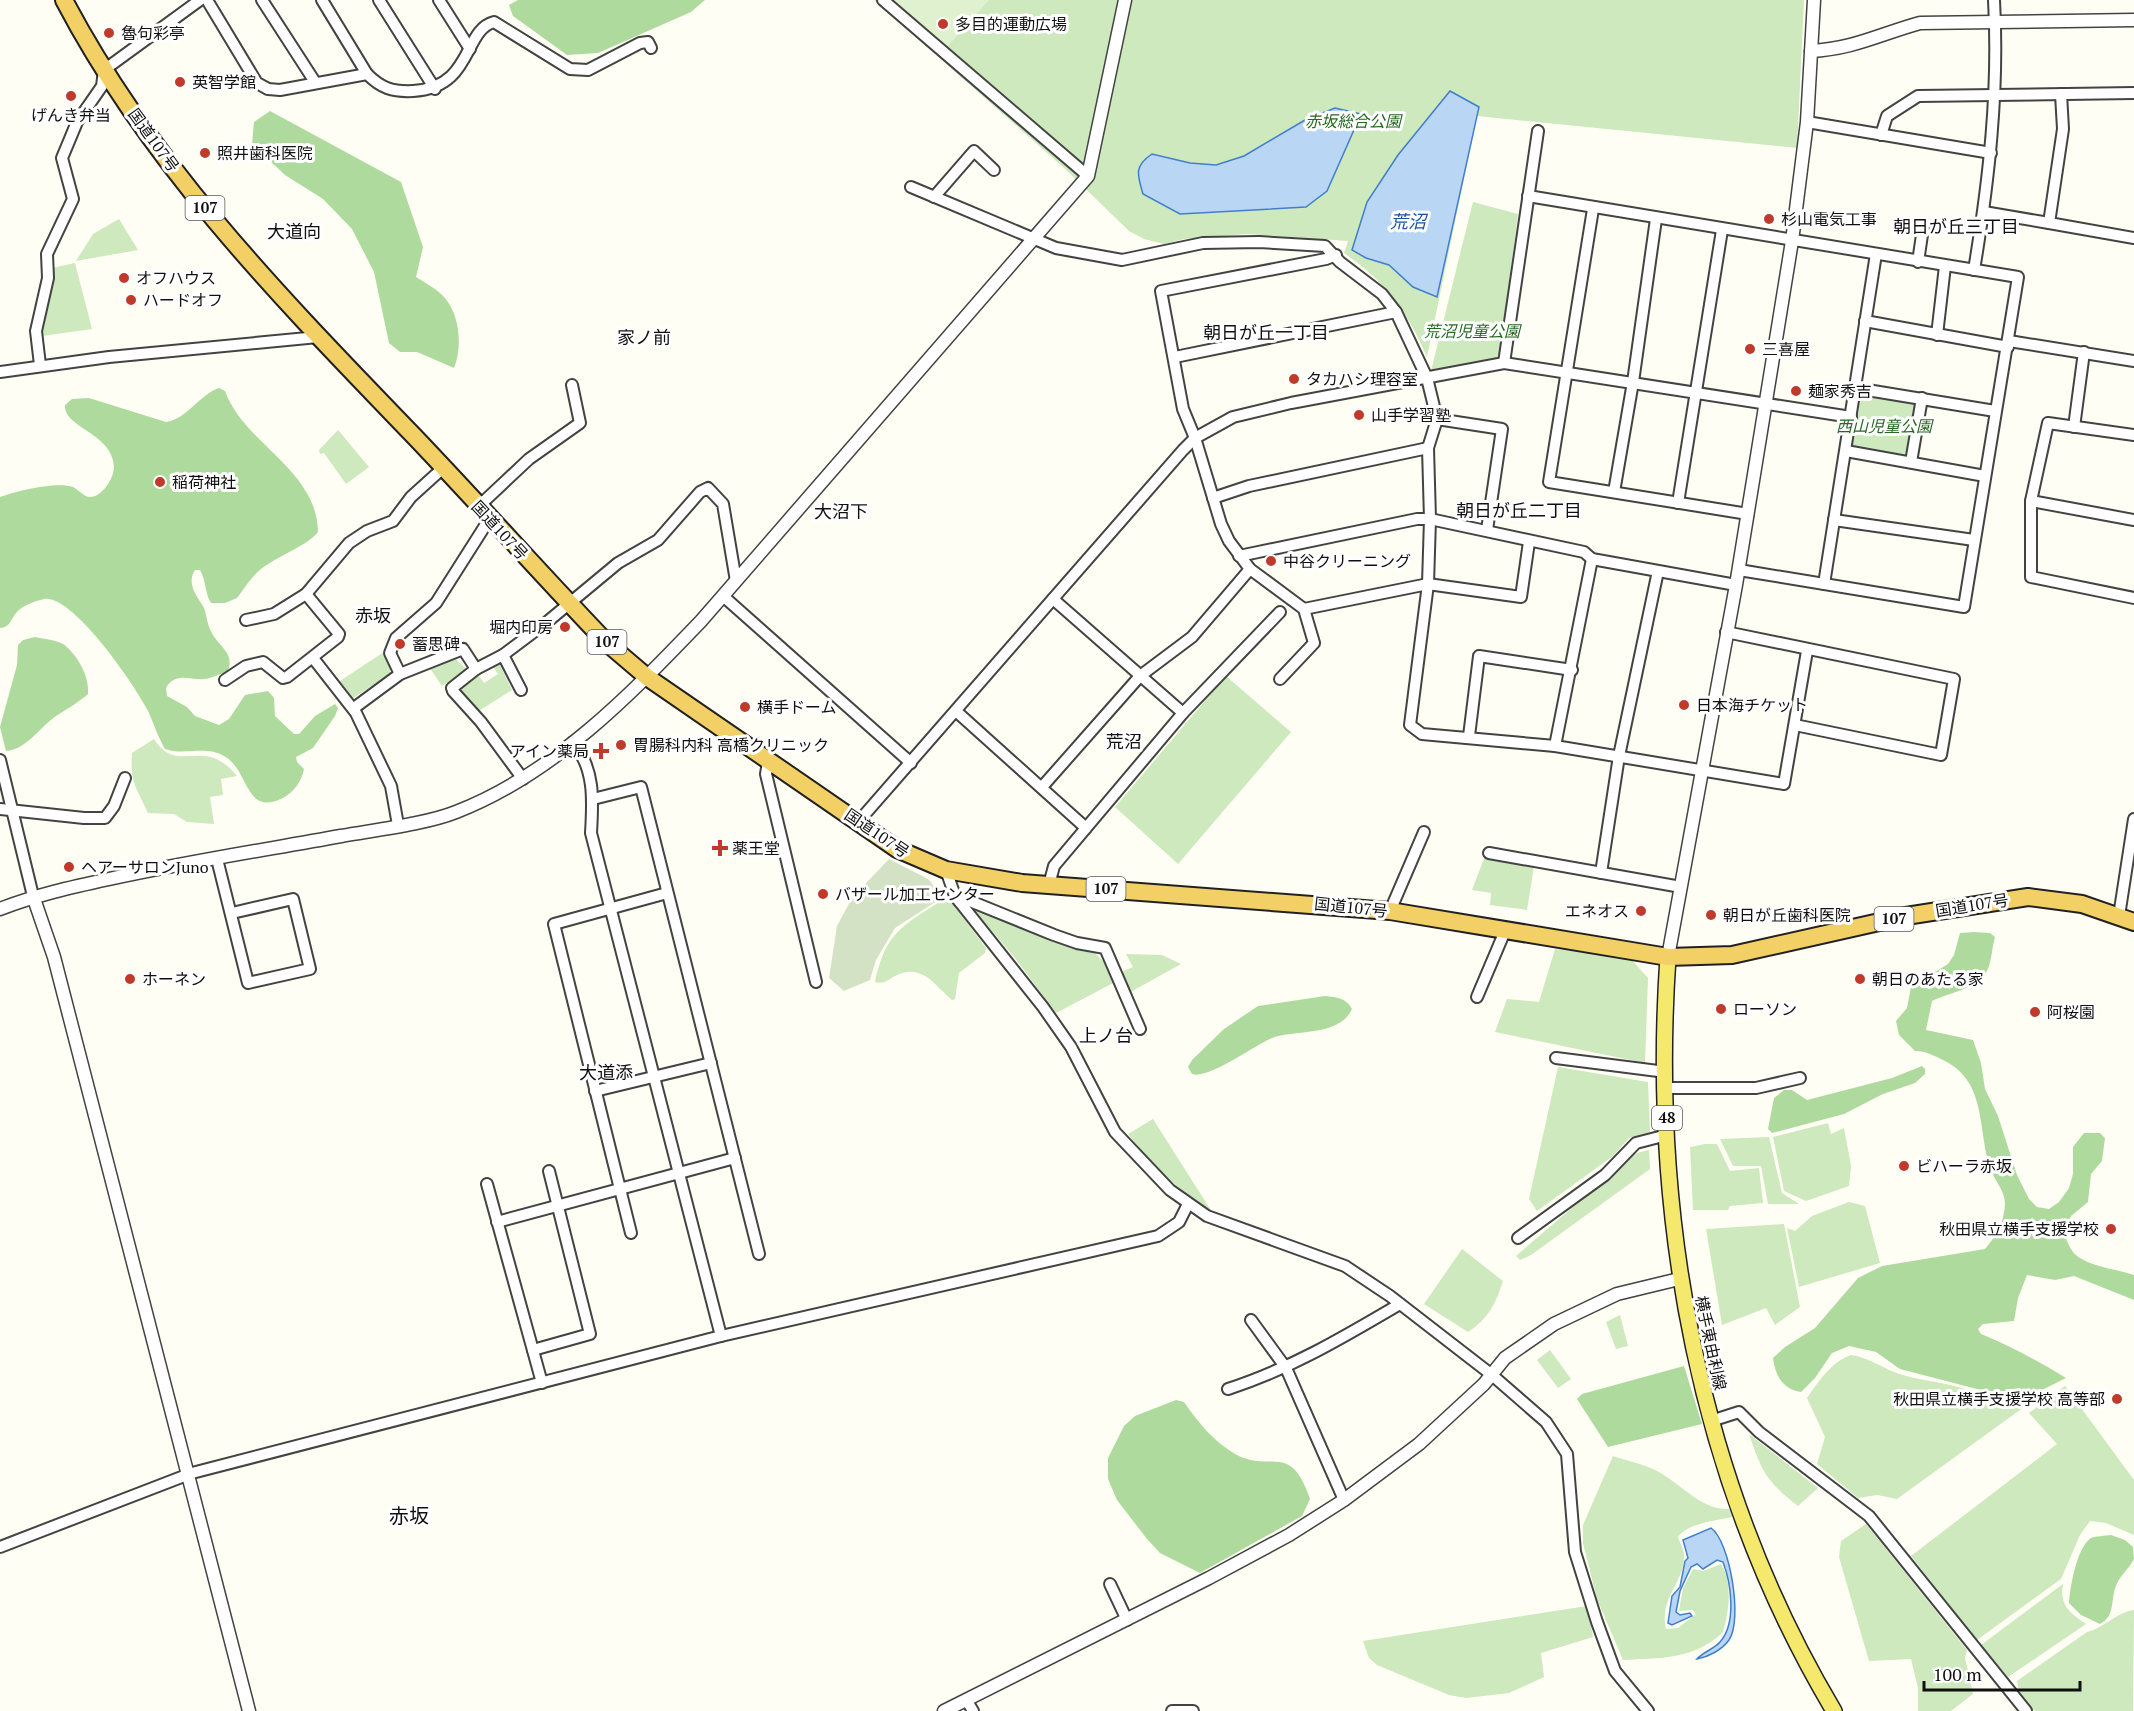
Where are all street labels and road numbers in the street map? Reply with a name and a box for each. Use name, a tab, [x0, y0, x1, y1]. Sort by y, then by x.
street label: 国道107号	[123, 104, 185, 176]
road number: 107	[186, 196, 224, 220]
street label: 国道107号	[467, 496, 533, 564]
road number: 107	[588, 630, 626, 654]
street label: 国道107号	[840, 803, 914, 863]
road number: 107	[1086, 877, 1126, 901]
street label: 国道107号	[1934, 888, 2010, 922]
street label: 国道107号	[1313, 892, 1389, 922]
road number: 107	[1874, 907, 1914, 931]
road number: 48	[1652, 1106, 1682, 1130]
street label: 横手東由利線	[1690, 1294, 1732, 1392]

